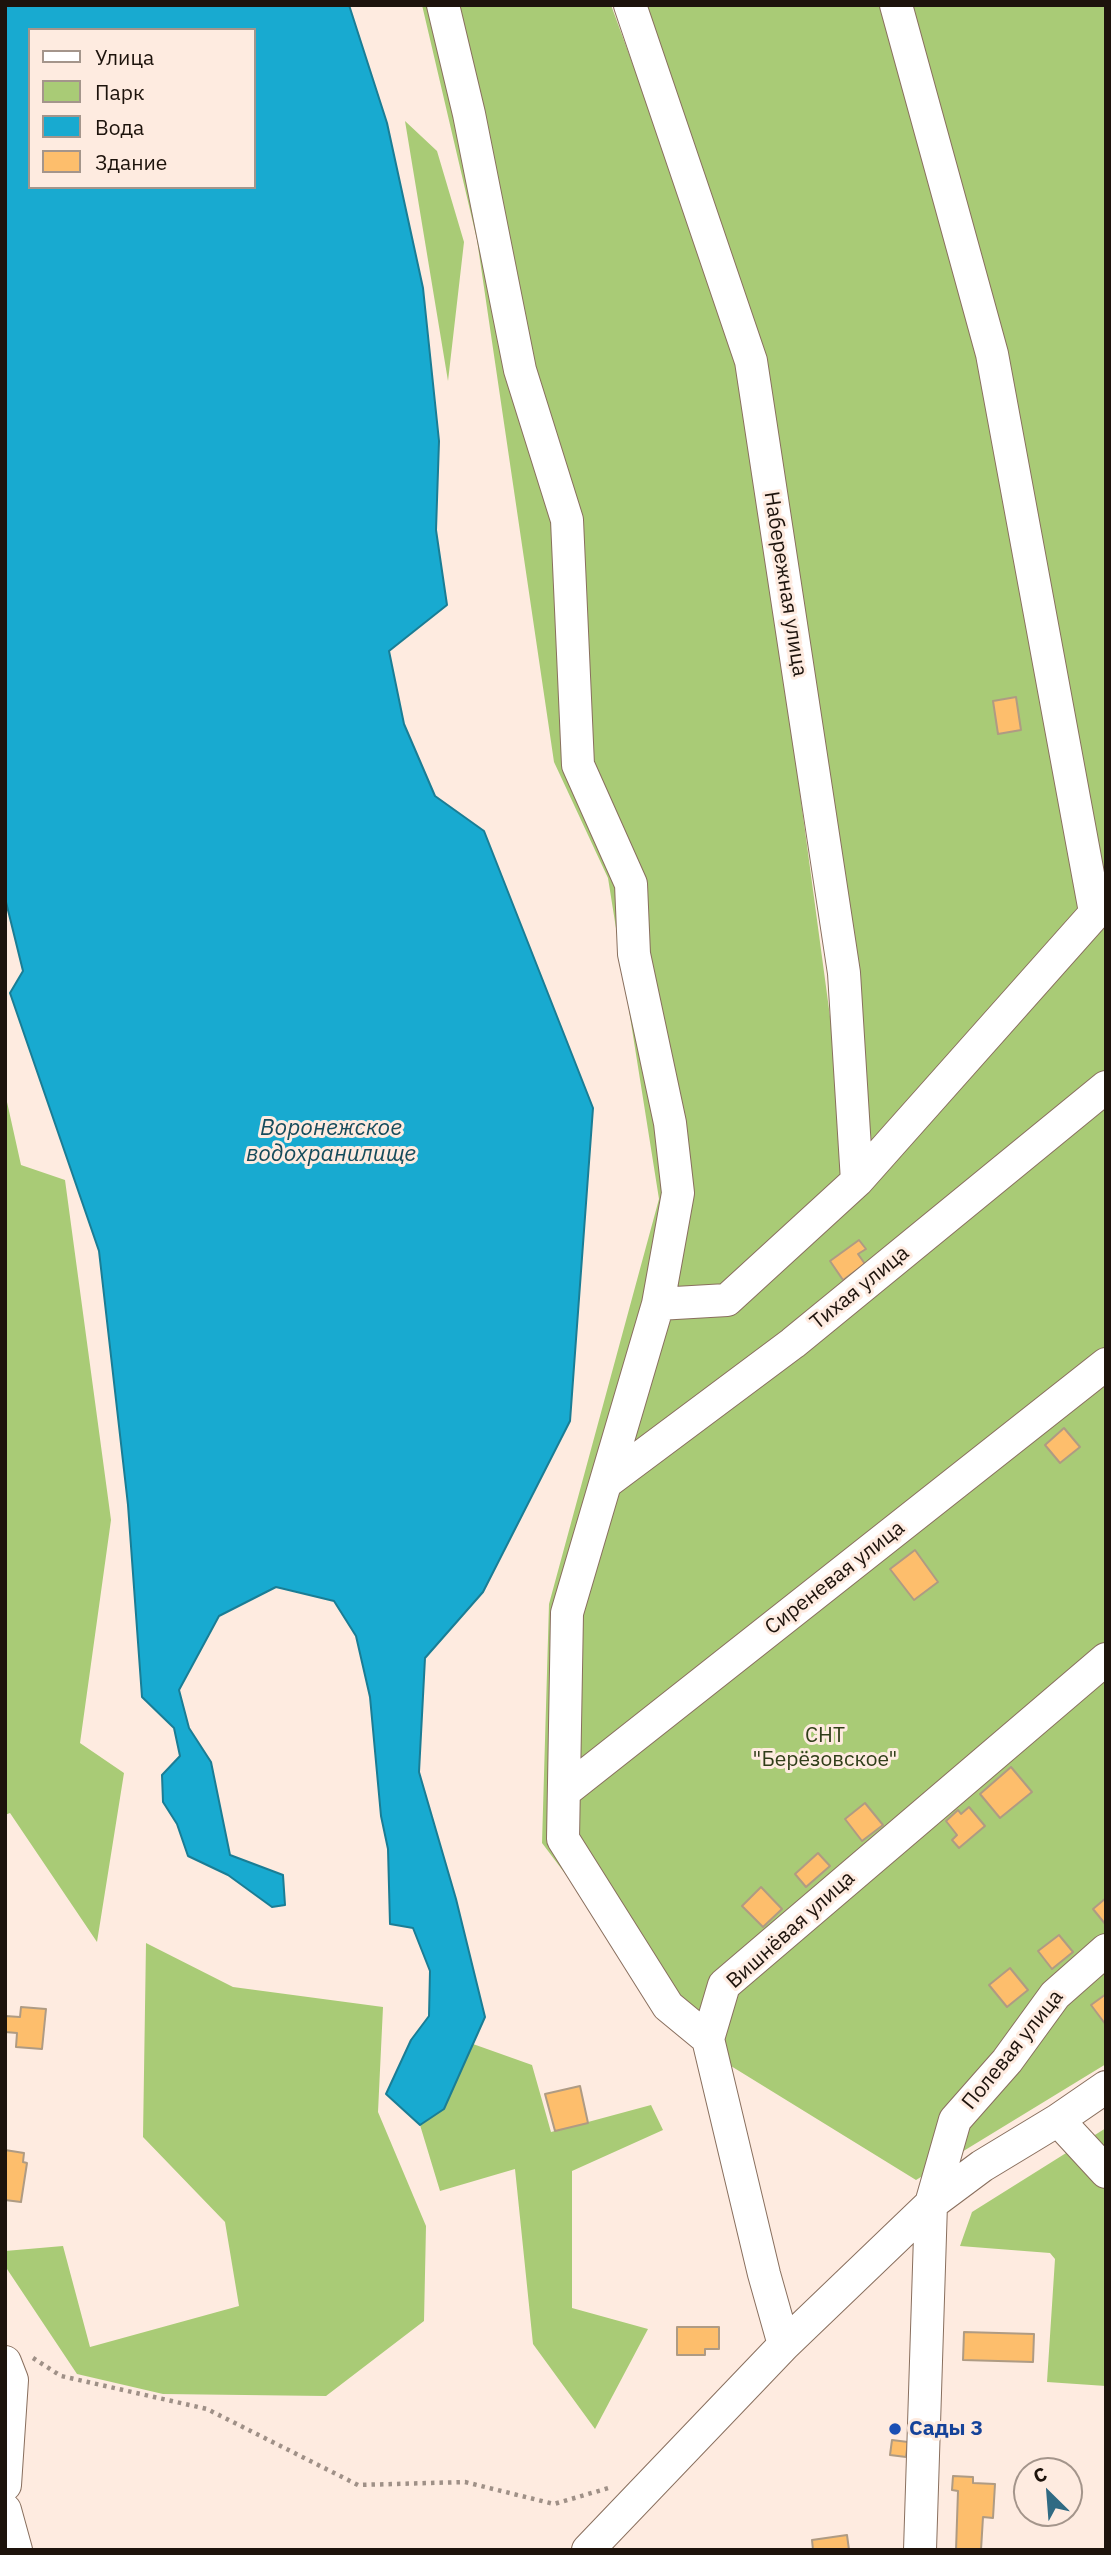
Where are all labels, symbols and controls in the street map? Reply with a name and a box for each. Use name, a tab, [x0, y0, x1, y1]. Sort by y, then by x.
legend	[28, 28, 256, 189]
text: Улица	[95, 43, 154, 71]
text: Парк	[95, 78, 145, 106]
text: Вода	[95, 113, 144, 141]
text: Здание	[95, 148, 167, 176]
street label: Набережная улица	[758, 490, 812, 678]
water label: Воронежское водохранилище	[246, 1114, 416, 1168]
street label: Тихая улица	[806, 1241, 914, 1335]
street label: Сиреневая улица	[760, 1516, 910, 1640]
park label: СНТ "Берёзовское"	[753, 1723, 897, 1773]
street label: Вишнёвая улица	[722, 1866, 860, 1994]
street label: Полевая улица	[957, 1985, 1069, 2115]
place label: Сады 3	[909, 2416, 983, 2442]
marker: Сады 3	[887, 2421, 903, 2437]
north arrow	[1013, 2457, 1083, 2527]
text: С	[1029, 2461, 1051, 2488]

